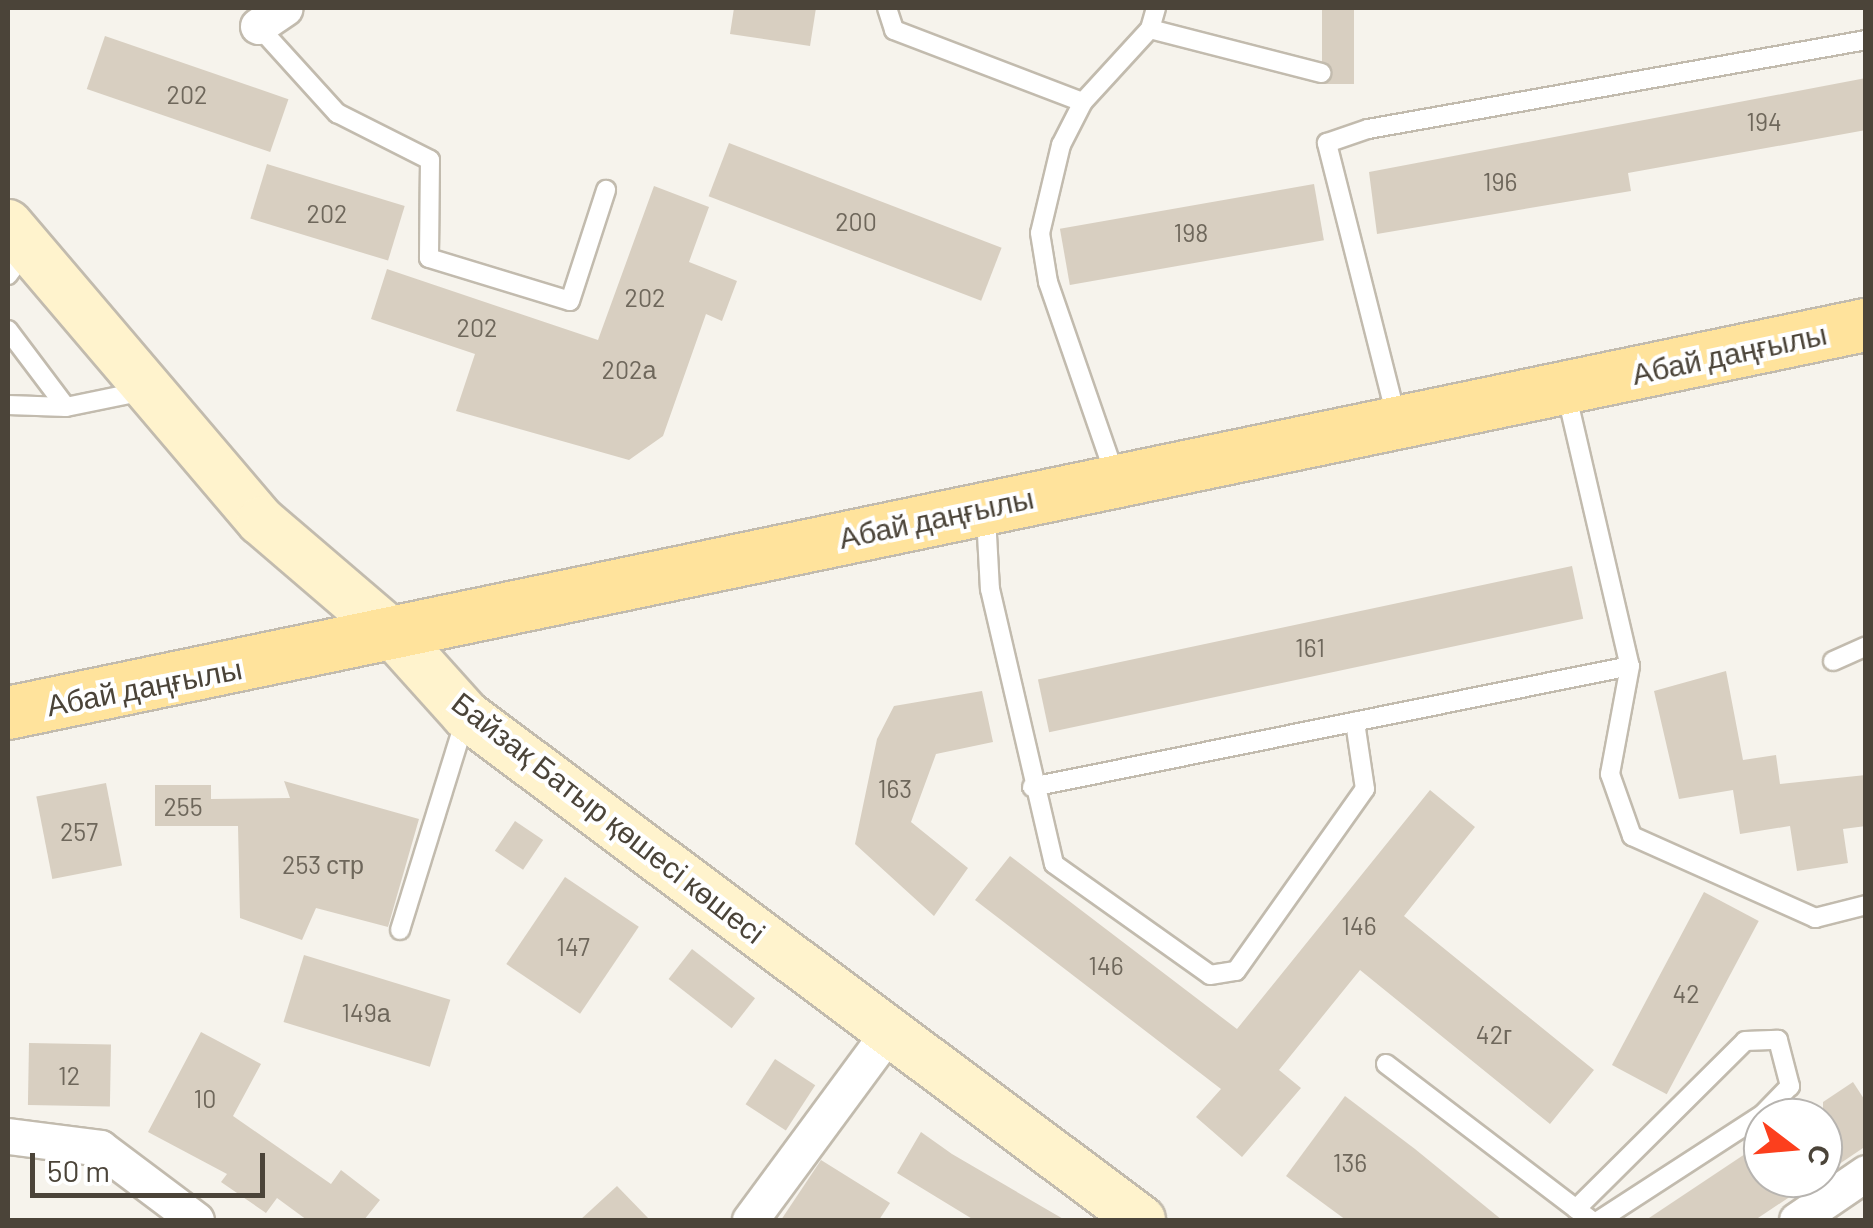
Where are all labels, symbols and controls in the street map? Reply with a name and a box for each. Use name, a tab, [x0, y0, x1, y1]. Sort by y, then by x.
house number: 202	[167, 79, 207, 109]
house number: 194	[1746, 106, 1782, 136]
house number: 196	[1483, 166, 1517, 196]
house number: 202	[307, 198, 347, 228]
house number: 200	[835, 206, 877, 236]
house number: 198	[1174, 217, 1208, 247]
house number: 202	[625, 282, 665, 312]
house number: 202	[457, 312, 497, 342]
street label: Абай даңғылы	[1628, 315, 1830, 391]
house number: 202а	[602, 354, 656, 384]
street label: Абай даңғылы	[835, 479, 1037, 555]
house number: 161	[1295, 632, 1325, 662]
street label: Абай даңғылы	[43, 649, 245, 723]
street label: Байзақ Батыр қөшесі көшесі	[445, 684, 773, 950]
house number: 163	[878, 773, 912, 803]
house number: 255	[163, 791, 203, 821]
house number: 257	[60, 816, 98, 846]
house number: 253 стр	[282, 849, 364, 879]
house number: 146	[1341, 910, 1377, 940]
house number: 147	[556, 931, 590, 961]
house number: 146	[1088, 950, 1124, 980]
house number: 42	[1672, 978, 1700, 1008]
house number: 149а	[341, 997, 391, 1027]
house number: 42г	[1476, 1019, 1512, 1049]
house number: 12	[58, 1060, 80, 1090]
house number: 10	[194, 1083, 216, 1113]
north arrow	[1743, 1098, 1843, 1198]
scale bar	[35, 1133, 270, 1195]
text: С	[1801, 1141, 1839, 1170]
house number: 136	[1333, 1147, 1367, 1177]
text: 50 m	[47, 1152, 110, 1188]

